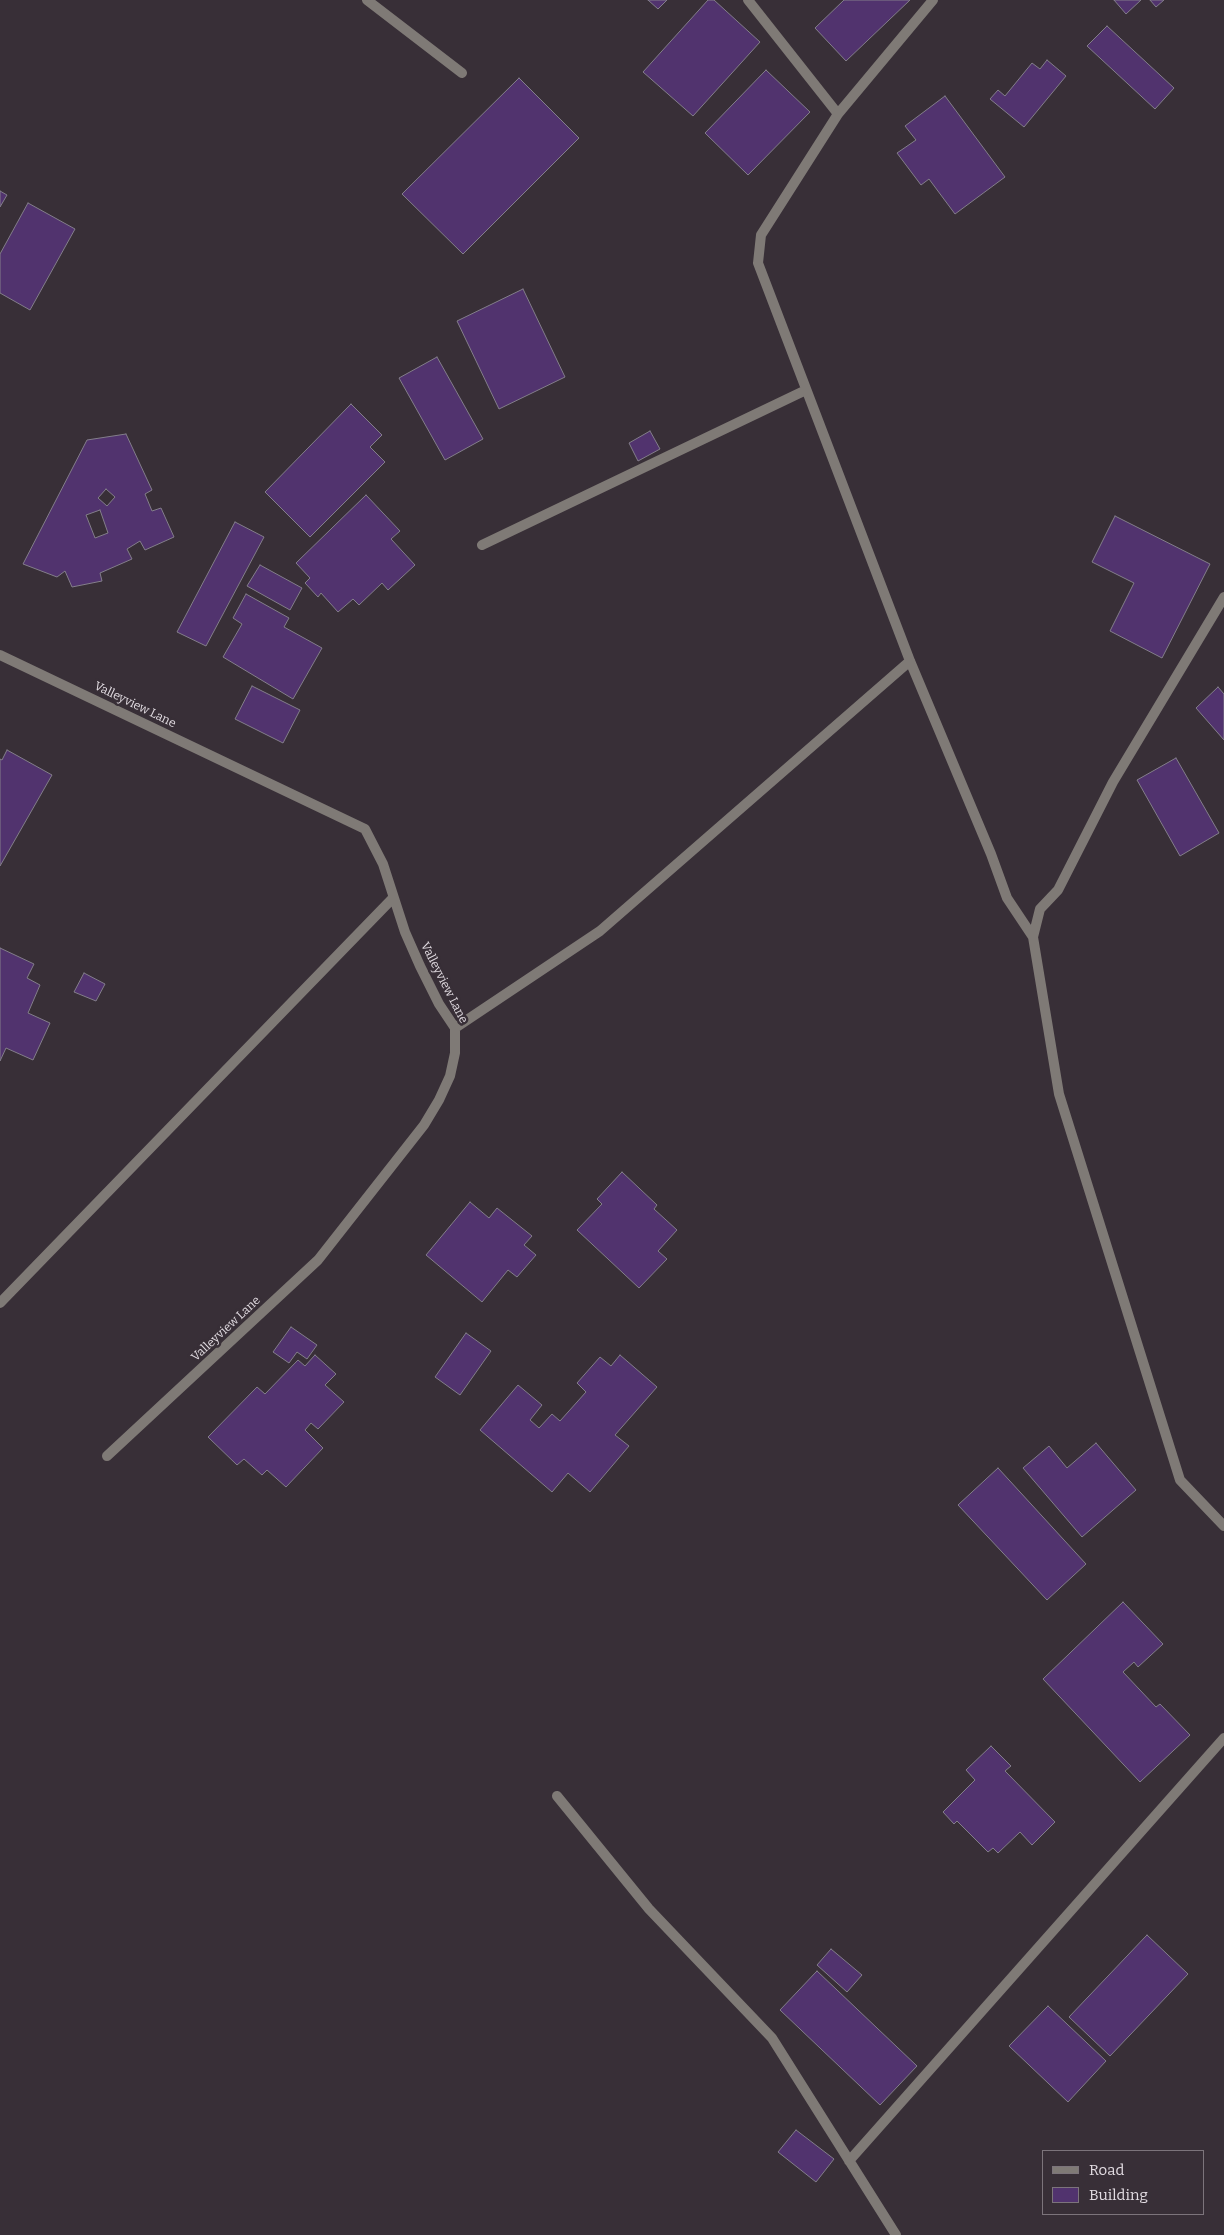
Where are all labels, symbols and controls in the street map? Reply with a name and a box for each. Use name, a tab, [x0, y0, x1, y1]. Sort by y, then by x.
street label: Valleyview Lane	[92, 679, 178, 731]
street label: Valleyview Lane	[417, 940, 471, 1026]
street label: Valleyview Lane	[189, 1293, 263, 1365]
legend	[1042, 2150, 1204, 2215]
text: Road	[1089, 2161, 1124, 2179]
text: Building	[1089, 2186, 1148, 2204]

